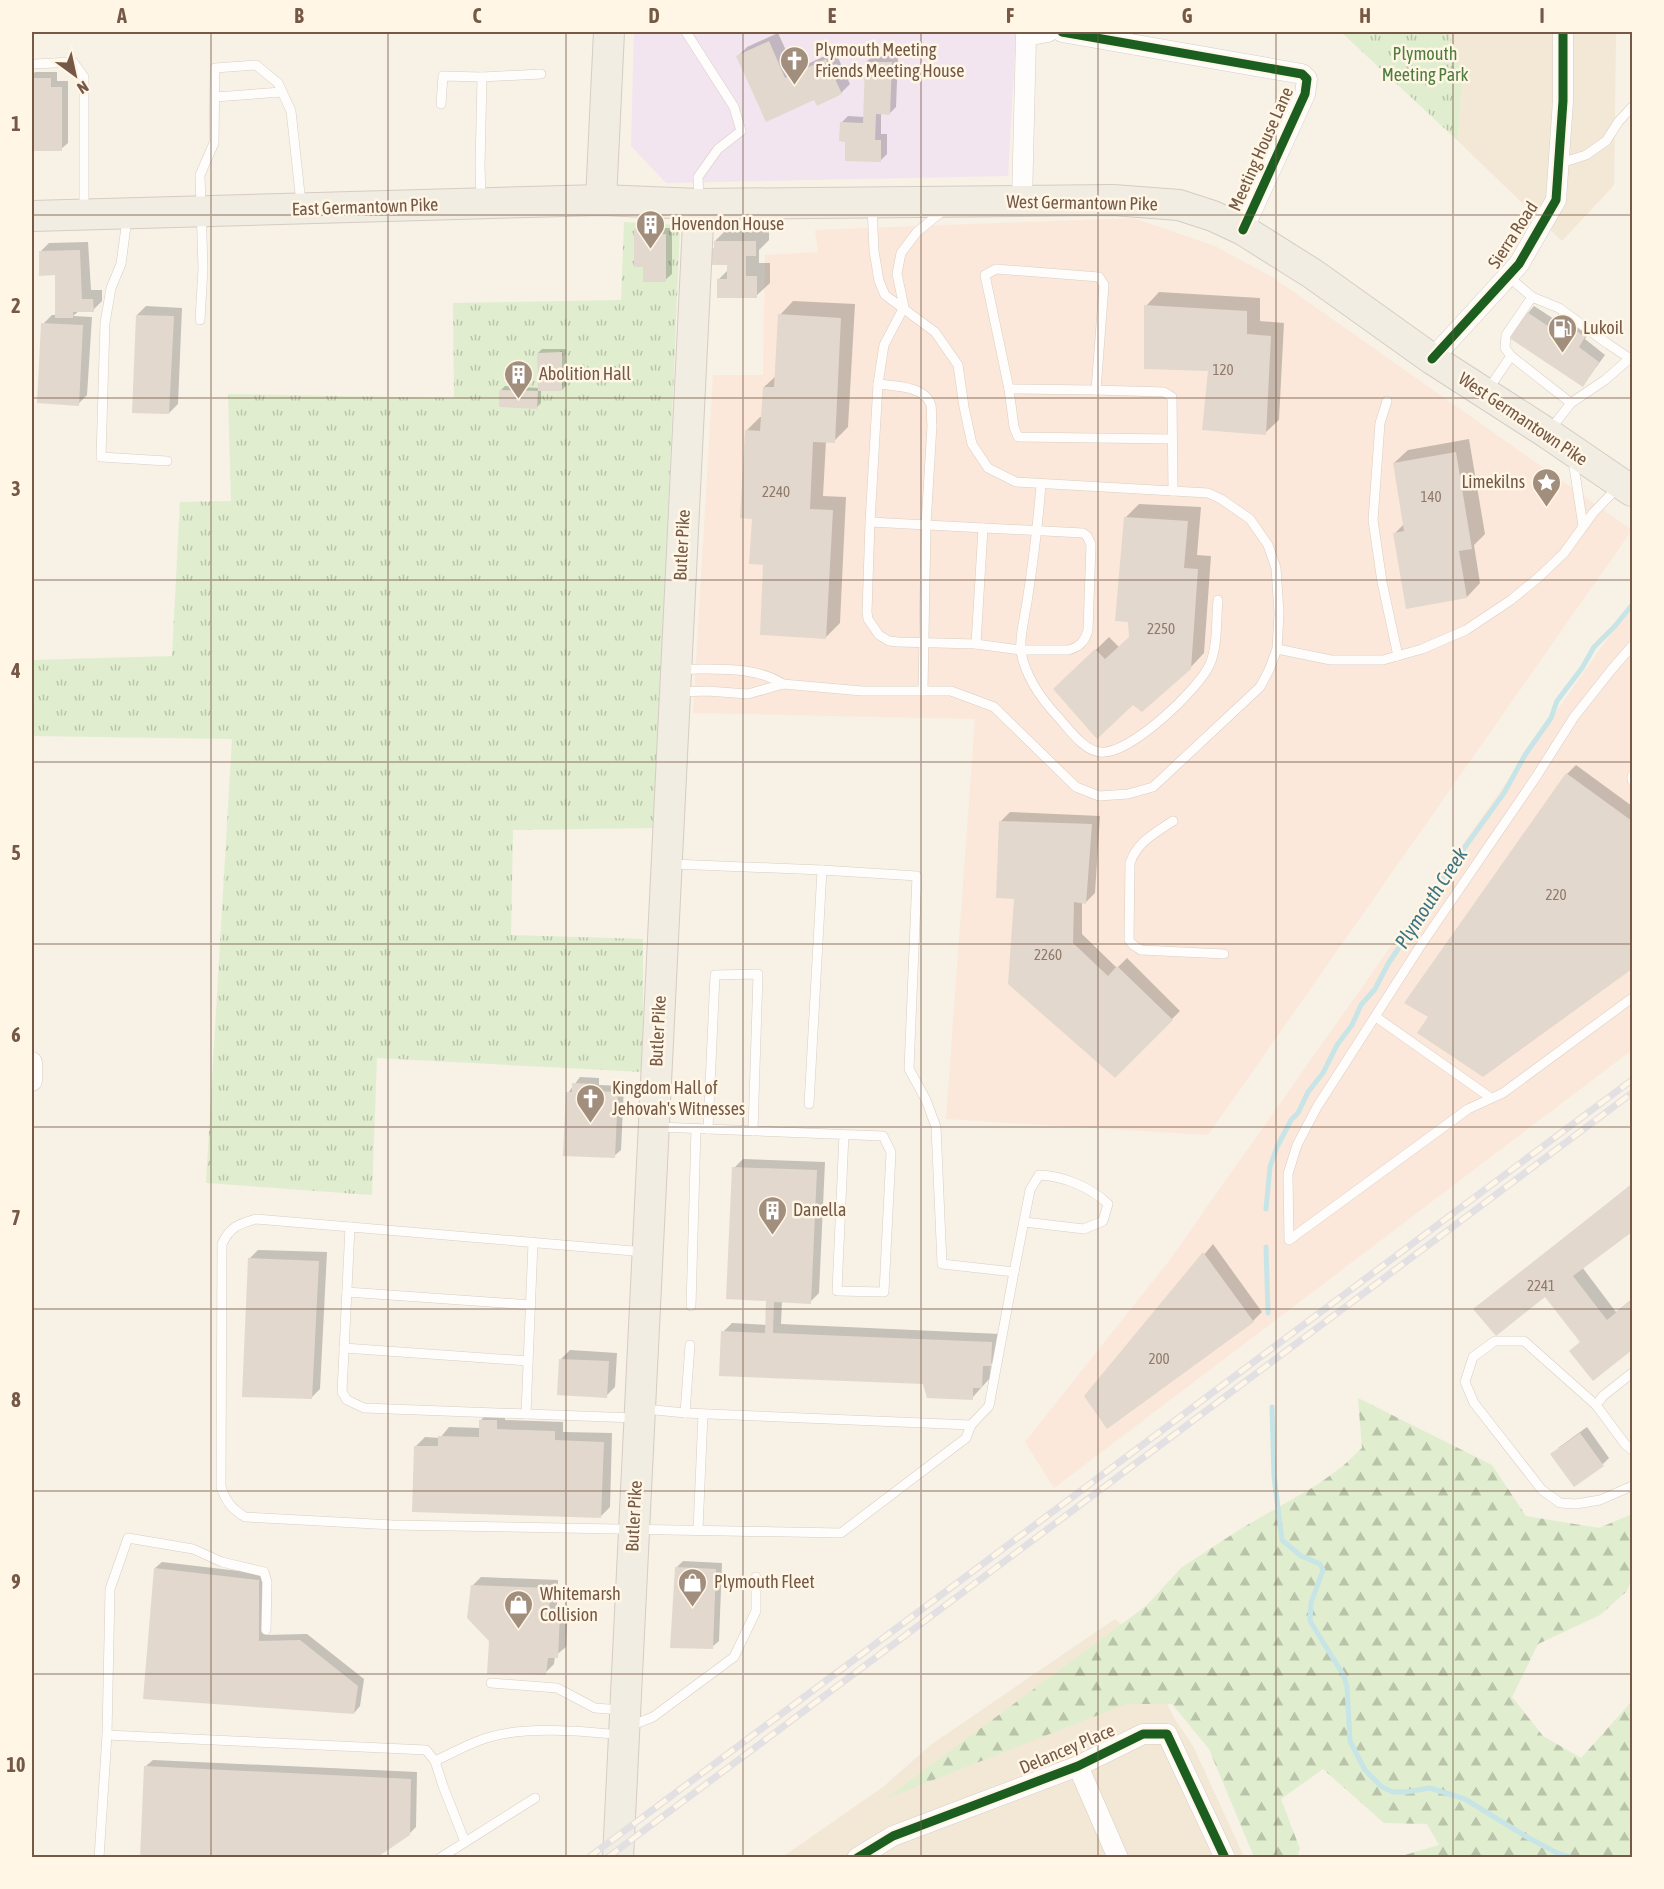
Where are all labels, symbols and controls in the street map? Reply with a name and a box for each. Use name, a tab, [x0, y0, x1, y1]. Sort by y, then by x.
text: A	[116, 4, 127, 27]
text: B	[294, 4, 304, 27]
text: C	[473, 4, 482, 27]
text: D	[648, 4, 660, 27]
text: E	[828, 4, 837, 27]
text: F	[1006, 4, 1014, 27]
text: G	[1182, 4, 1193, 27]
text: H	[1359, 4, 1371, 27]
text: I	[1539, 4, 1545, 27]
place label: Plymouth Meeting Friends Meeting House	[815, 39, 964, 81]
park label: Plymouth Meeting Park	[1382, 43, 1468, 85]
church icon: Plymouth Meeting Friends Meeting House	[778, 44, 810, 86]
north arrow	[45, 45, 105, 105]
text: N	[74, 77, 92, 98]
street label: Meeting House Lane	[1224, 84, 1297, 214]
text: 1	[11, 112, 21, 135]
street label: West Germantown Pike	[1006, 191, 1158, 214]
street label: East Germantown Pike	[291, 193, 439, 220]
street label: Sierra Road	[1483, 197, 1542, 272]
building icon: Hovendon House	[634, 208, 666, 250]
place label: Hovendon House	[671, 213, 784, 234]
text: 2	[11, 294, 21, 317]
fuel station icon: Lukoil	[1546, 312, 1578, 354]
place label: Lukoil	[1583, 317, 1624, 338]
building icon: Abolition Hall	[502, 358, 534, 400]
house number: 120	[1212, 361, 1234, 378]
place label: Abolition Hall	[539, 363, 631, 384]
street label: West Germantown Pike	[1455, 368, 1592, 470]
place icon: Limekilns	[1530, 466, 1562, 508]
place label: Limekilns	[1461, 471, 1525, 492]
text: 3	[11, 477, 21, 500]
house number: 2240	[762, 483, 790, 500]
house number: 140	[1420, 488, 1442, 505]
street label: Butler Pike	[669, 509, 694, 581]
house number: 2250	[1147, 620, 1175, 637]
text: 4	[10, 659, 21, 682]
text: 5	[11, 841, 21, 864]
water label: Plymouth Creek	[1389, 843, 1472, 952]
house number: 220	[1545, 886, 1567, 903]
house number: 2260	[1034, 946, 1062, 963]
street label: Butler Pike	[645, 995, 670, 1067]
text: 6	[11, 1023, 21, 1046]
place label: Kingdom Hall of Jehovah's Witnesses	[612, 1077, 745, 1119]
church icon: Kingdom Hall of Jehovah's Witnesses	[575, 1082, 607, 1124]
building icon: Danella	[756, 1194, 788, 1236]
place label: Danella	[793, 1199, 846, 1220]
text: 7	[11, 1206, 21, 1229]
house number: 2241	[1527, 1277, 1555, 1294]
house number: 200	[1148, 1350, 1170, 1367]
text: 8	[11, 1388, 21, 1411]
street label: Butler Pike	[621, 1480, 646, 1552]
shop icon: Plymouth Fleet	[677, 1566, 709, 1608]
text: 9	[11, 1570, 21, 1593]
place label: Plymouth Fleet	[714, 1571, 815, 1592]
place label: Whitemarsh Collision	[540, 1583, 621, 1625]
shop icon: Whitemarsh Collision	[503, 1588, 535, 1630]
street label: Delancey Place	[1016, 1719, 1118, 1778]
text: 10	[7, 1753, 25, 1776]

